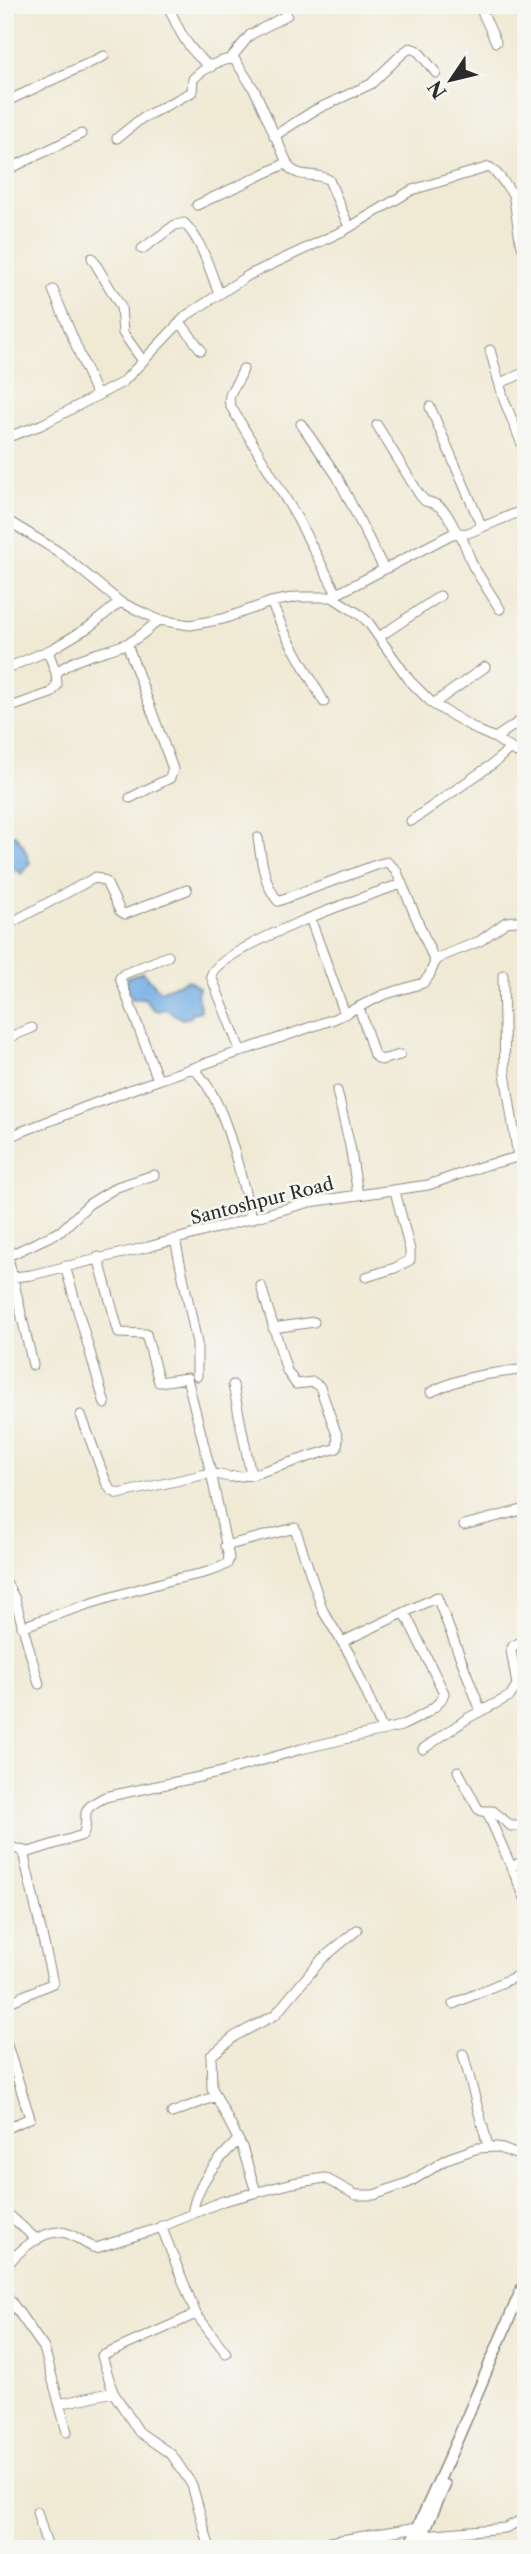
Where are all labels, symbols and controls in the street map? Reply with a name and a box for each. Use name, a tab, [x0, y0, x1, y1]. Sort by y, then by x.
north arrow	[416, 46, 486, 116]
text: N	[423, 76, 452, 103]
street label: Santoshpur Road	[188, 1173, 336, 1229]

